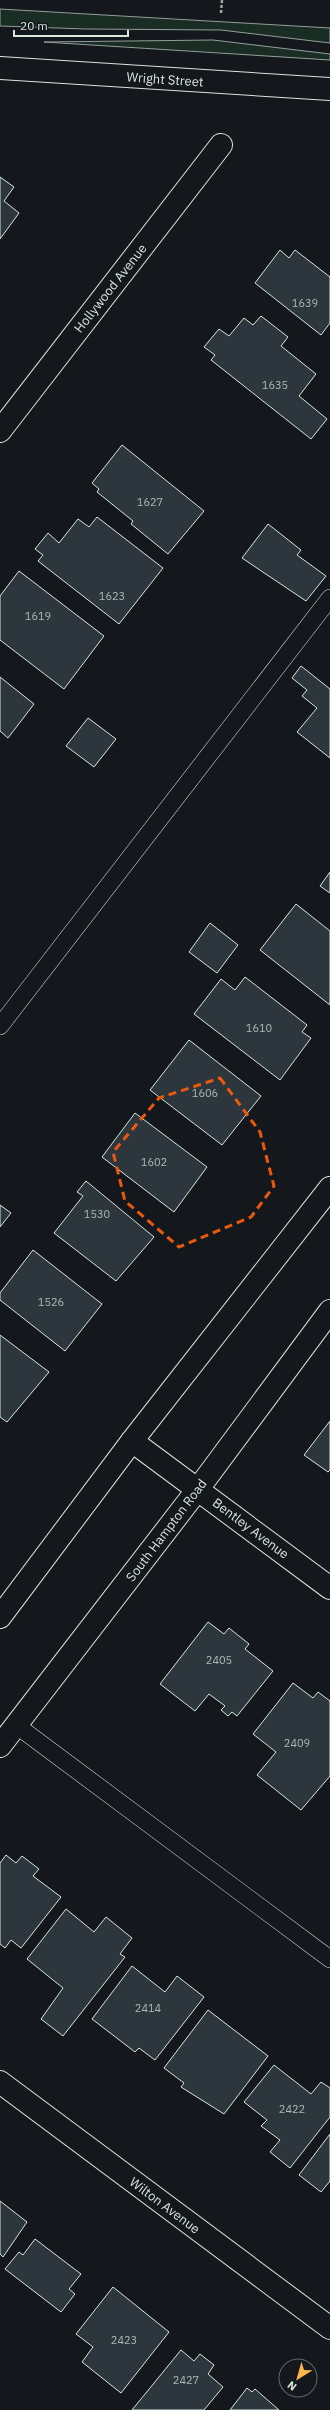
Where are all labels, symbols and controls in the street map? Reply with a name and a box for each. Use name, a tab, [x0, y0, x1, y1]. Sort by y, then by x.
scale bar	[14, 12, 128, 38]
text: 20 m	[20, 18, 48, 33]
street label: Wright Street	[126, 68, 204, 91]
street label: Hollywood Avenue	[70, 240, 150, 336]
house number: 1639	[292, 296, 318, 310]
house number: 1635	[262, 378, 288, 392]
house number: 1627	[137, 495, 163, 509]
house number: 1623	[99, 589, 125, 603]
house number: 1619	[25, 609, 51, 623]
house number: 1610	[246, 1021, 272, 1035]
house number: 1606	[192, 1086, 218, 1100]
house number: 1602	[141, 1155, 167, 1169]
house number: 1530	[84, 1207, 110, 1221]
house number: 1526	[38, 1295, 64, 1309]
street label: South Hampton Road	[122, 1476, 211, 1585]
street label: Bentley Avenue	[209, 1494, 292, 1563]
house number: 2405	[206, 1653, 232, 1667]
house number: 2409	[284, 1736, 310, 1750]
house number: 2414	[135, 2001, 162, 2015]
house number: 2422	[279, 2102, 305, 2116]
street label: Wilton Avenue	[126, 2173, 203, 2237]
house number: 2423	[111, 2333, 137, 2347]
north arrow	[278, 2358, 318, 2398]
house number: 2427	[173, 2373, 199, 2387]
text: N	[285, 2378, 299, 2394]

